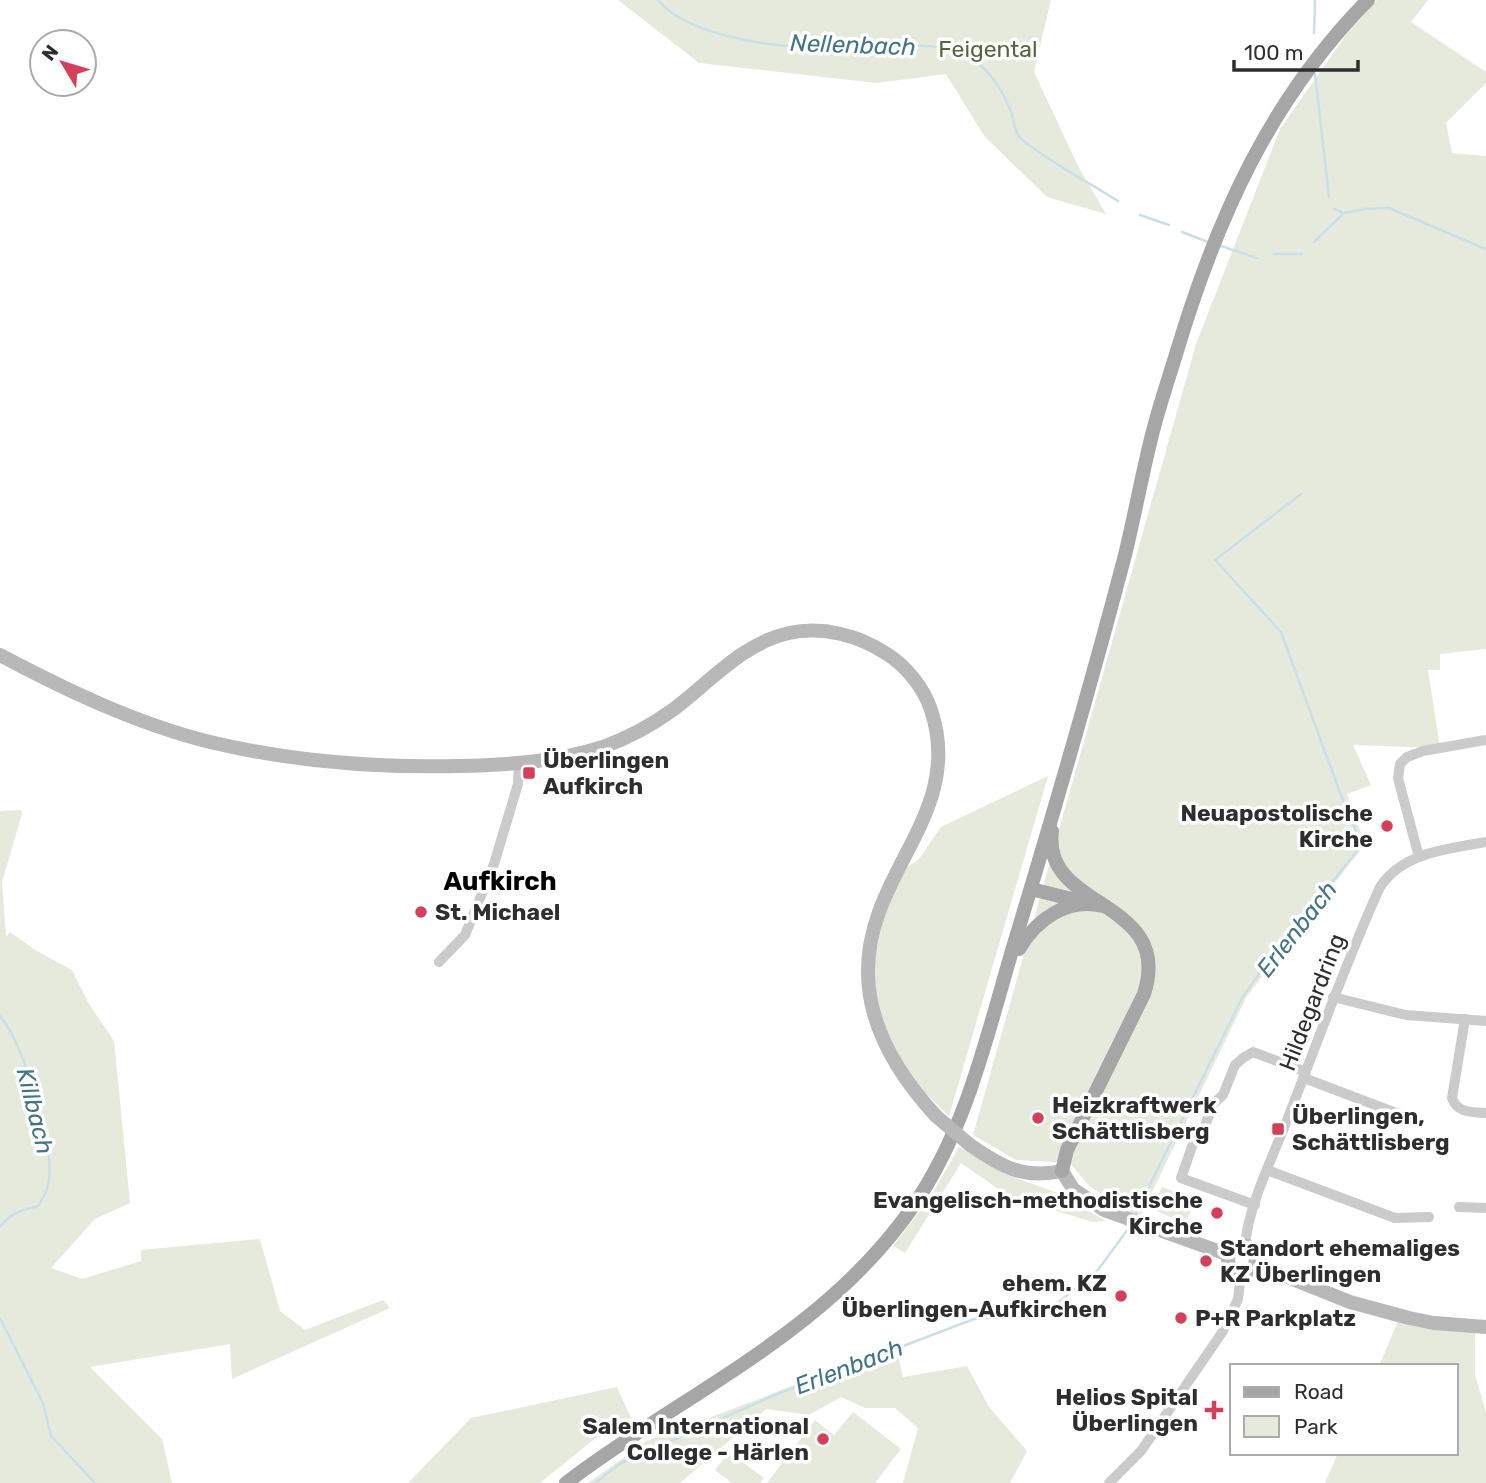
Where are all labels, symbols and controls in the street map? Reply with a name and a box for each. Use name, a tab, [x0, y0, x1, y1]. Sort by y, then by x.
north arrow	[28, 28, 98, 98]
scale bar	[1234, 28, 1358, 72]
water label: Nellenbach	[790, 29, 916, 61]
park label: Feigental	[938, 35, 1038, 63]
text: N	[37, 40, 63, 65]
text: 100 m	[1244, 40, 1303, 65]
place label: Überlingen Aufkirch	[543, 746, 669, 800]
marker: Überlingen Aufkirch	[521, 765, 537, 781]
place label: Neuapostolische Kirche	[1180, 799, 1373, 853]
marker: Neuapostolische Kirche	[1379, 818, 1395, 834]
district label: Aufkirch	[443, 866, 557, 897]
water label: Erlenbach	[1251, 876, 1343, 982]
place label: St. Michael	[435, 898, 560, 926]
marker: St. Michael	[413, 904, 429, 920]
street label: Hildegardring	[1273, 929, 1351, 1075]
water label: Killbach	[11, 1065, 59, 1157]
place label: Heizkraftwerk Schättlisberg	[1052, 1091, 1217, 1145]
place label: Überlingen, Schättlisberg	[1292, 1102, 1450, 1156]
marker: Heizkraftwerk Schättlisberg	[1030, 1110, 1046, 1126]
marker: Überlingen, Schättlisberg	[1270, 1121, 1286, 1137]
place label: Evangelisch-methodistische Kirche	[873, 1186, 1203, 1240]
marker: Evangelisch-methodistische Kirche	[1209, 1205, 1225, 1221]
place label: Standort ehemaliges KZ Überlingen	[1220, 1234, 1460, 1288]
marker: Standort ehemaliges KZ Überlingen	[1198, 1253, 1214, 1269]
place label: ehem. KZ Überlingen-Aufkirchen	[842, 1269, 1107, 1323]
marker: ehem. KZ Überlingen-Aufkirchen	[1113, 1288, 1129, 1304]
place label: P+R Parkplatz	[1195, 1304, 1356, 1332]
marker: P+R Parkplatz	[1173, 1310, 1189, 1326]
water label: Erlenbach	[791, 1334, 907, 1400]
legend	[1230, 1364, 1458, 1455]
text: Road	[1294, 1379, 1344, 1404]
place label: Helios Spital Überlingen	[1055, 1383, 1198, 1437]
marker: Helios Spital Überlingen	[1204, 1400, 1224, 1420]
place label: Salem International College - Härlen	[582, 1412, 809, 1466]
text: Park	[1294, 1414, 1338, 1439]
marker: Salem International College - Härlen	[815, 1431, 831, 1447]

